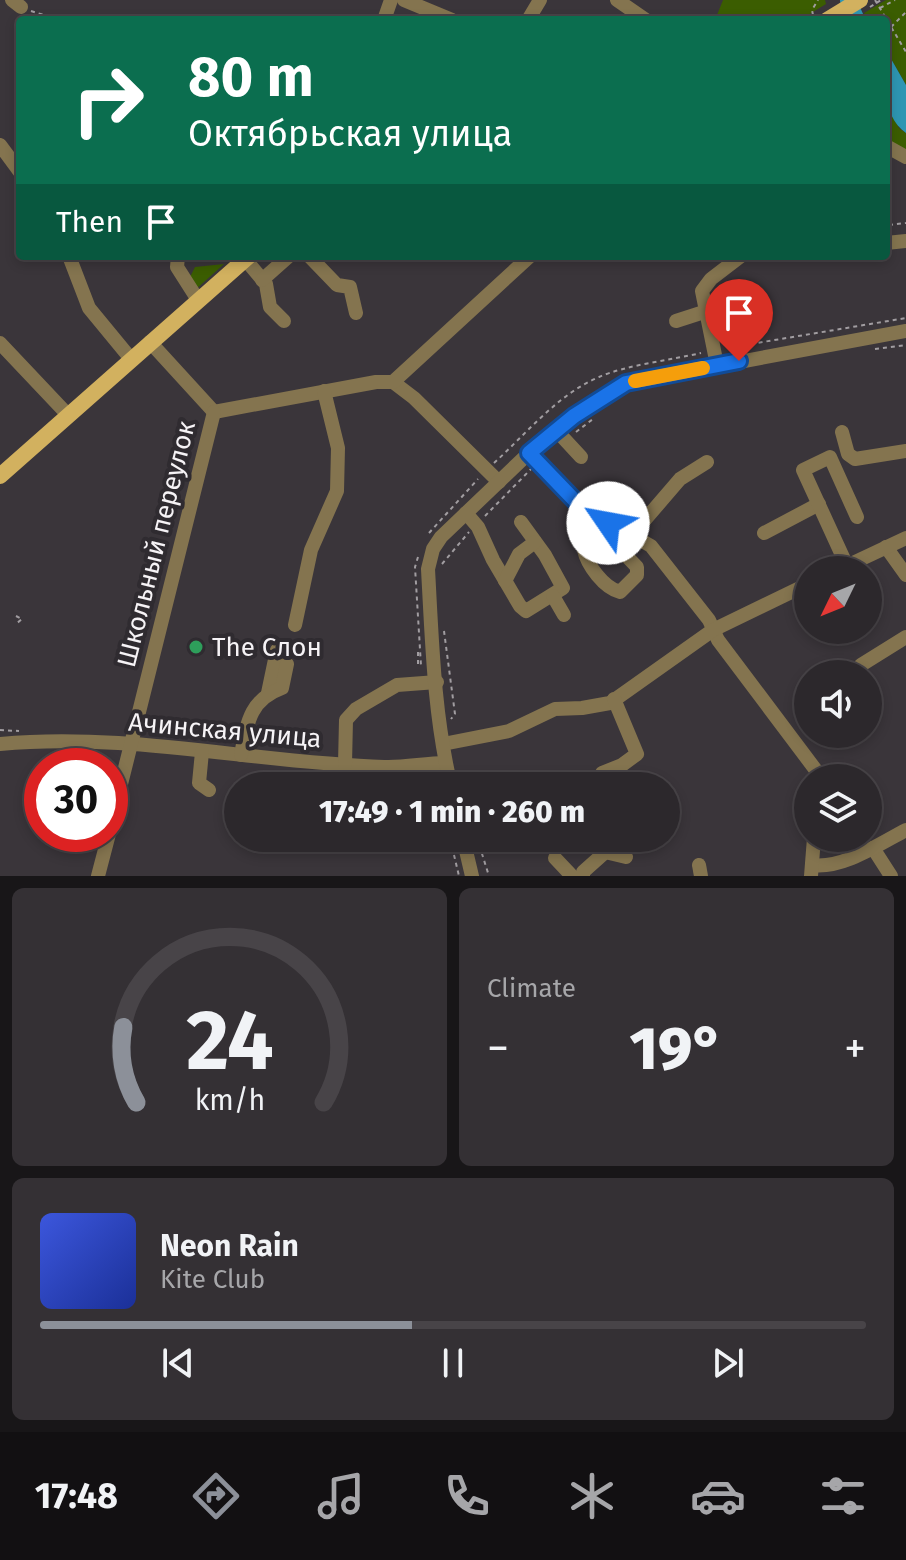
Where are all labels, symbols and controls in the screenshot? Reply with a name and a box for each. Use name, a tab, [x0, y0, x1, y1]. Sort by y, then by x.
text: 80 m	[188, 44, 314, 111]
icon: right	[56, 48, 160, 152]
text: Октябрьская улица	[188, 112, 512, 156]
icon: arrive	[139, 200, 183, 244]
text: Then	[56, 204, 123, 240]
pin	[705, 279, 773, 361]
icon: arrive	[717, 291, 761, 335]
street label: Школьный переулок	[111, 417, 202, 671]
position arrow	[566, 481, 650, 565]
north arrow	[794, 556, 882, 644]
map controls	[794, 556, 882, 852]
place label: The Слон	[212, 632, 322, 663]
marker: The Слон	[187, 638, 205, 656]
button: sound	[794, 660, 882, 748]
street label: Ачинская улица	[127, 707, 323, 754]
speed limit sign: 30	[24, 748, 128, 852]
button: layers	[794, 764, 882, 852]
text: 17:49 · 1 min · 260 m	[319, 794, 585, 830]
text: Climate	[487, 973, 576, 1004]
text: 24	[186, 991, 273, 1091]
text: 19°	[630, 1013, 723, 1085]
text: −	[487, 1022, 509, 1075]
text: +	[844, 1022, 866, 1075]
text: km/h	[194, 1083, 265, 1118]
text: Neon Rain	[160, 1228, 299, 1264]
text: Kite Club	[160, 1264, 265, 1295]
icon: previous	[156, 1341, 200, 1385]
icon: pause	[431, 1341, 475, 1385]
icon: next	[706, 1341, 750, 1385]
icon: directions	[188, 1468, 244, 1524]
icon: music	[313, 1468, 369, 1524]
icon: phone	[439, 1468, 495, 1524]
icon: climate	[564, 1468, 620, 1524]
icon: car	[690, 1468, 746, 1524]
icon: filters	[815, 1468, 871, 1524]
text: 17:48	[35, 1474, 118, 1518]

